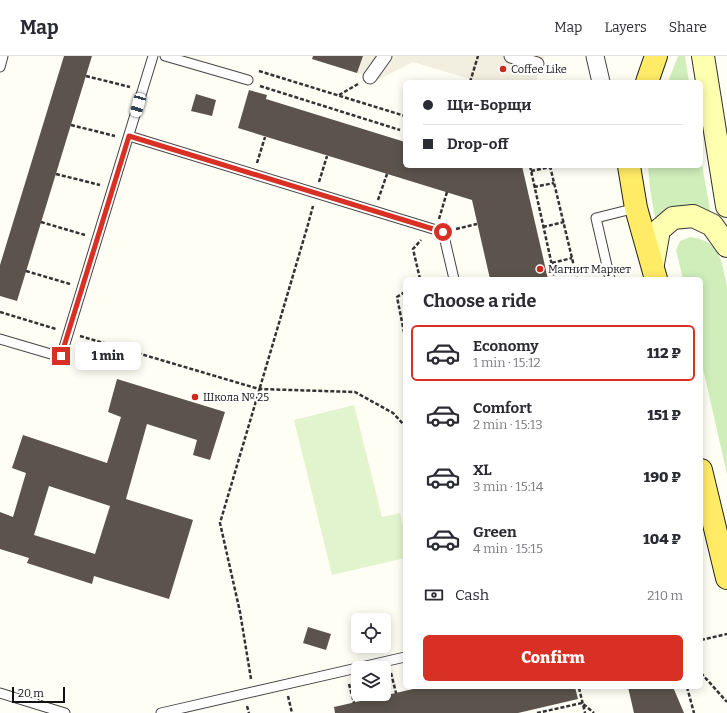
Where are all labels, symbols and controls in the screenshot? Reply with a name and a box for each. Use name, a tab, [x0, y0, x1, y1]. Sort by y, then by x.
text: Map	[20, 16, 59, 39]
text: Map	[554, 19, 582, 36]
text: Layers	[604, 19, 647, 36]
text: Share	[669, 19, 707, 36]
place label: Coffee Like	[511, 63, 567, 76]
marker: Coffee Like	[498, 64, 508, 74]
car	[129, 92, 147, 118]
text: Щи-Борщи	[447, 96, 531, 114]
text: Drop-off	[447, 135, 508, 153]
route start	[434, 223, 452, 241]
place label: Магнит Маркет	[548, 263, 631, 276]
marker: Магнит Маркет	[535, 264, 545, 274]
text: Choose a ride	[423, 290, 536, 312]
icon: car	[425, 335, 461, 371]
text: Economy	[473, 337, 539, 355]
callout: 1 min	[75, 342, 141, 370]
text: 112 ₽	[647, 344, 681, 362]
route end	[52, 347, 70, 365]
text: 1 min	[91, 348, 125, 363]
text: 1 min · 15:12	[473, 355, 541, 370]
place label: Школа № 25	[203, 391, 269, 404]
marker: Школа № 25	[190, 392, 200, 402]
icon: car	[425, 397, 461, 433]
text: Comfort	[473, 399, 532, 417]
text: 151 ₽	[647, 406, 681, 424]
text: 2 min · 15:13	[473, 417, 543, 432]
icon: car	[425, 459, 461, 495]
text: XL	[473, 461, 492, 479]
text: 190 ₽	[644, 468, 681, 486]
text: 3 min · 15:14	[473, 479, 543, 494]
icon: car	[425, 521, 461, 557]
text: Green	[473, 523, 517, 541]
text: 104 ₽	[643, 530, 681, 548]
text: 4 min · 15:15	[473, 541, 543, 556]
icon: cash	[423, 584, 445, 606]
text: Cash	[455, 586, 489, 604]
text: 210 m	[647, 588, 683, 603]
map controls	[351, 613, 391, 701]
button: locate	[351, 613, 391, 653]
button: Confirm	[423, 635, 683, 681]
button: layers	[351, 661, 391, 701]
scale bar	[12, 685, 65, 704]
text: 20 m	[18, 687, 44, 700]

